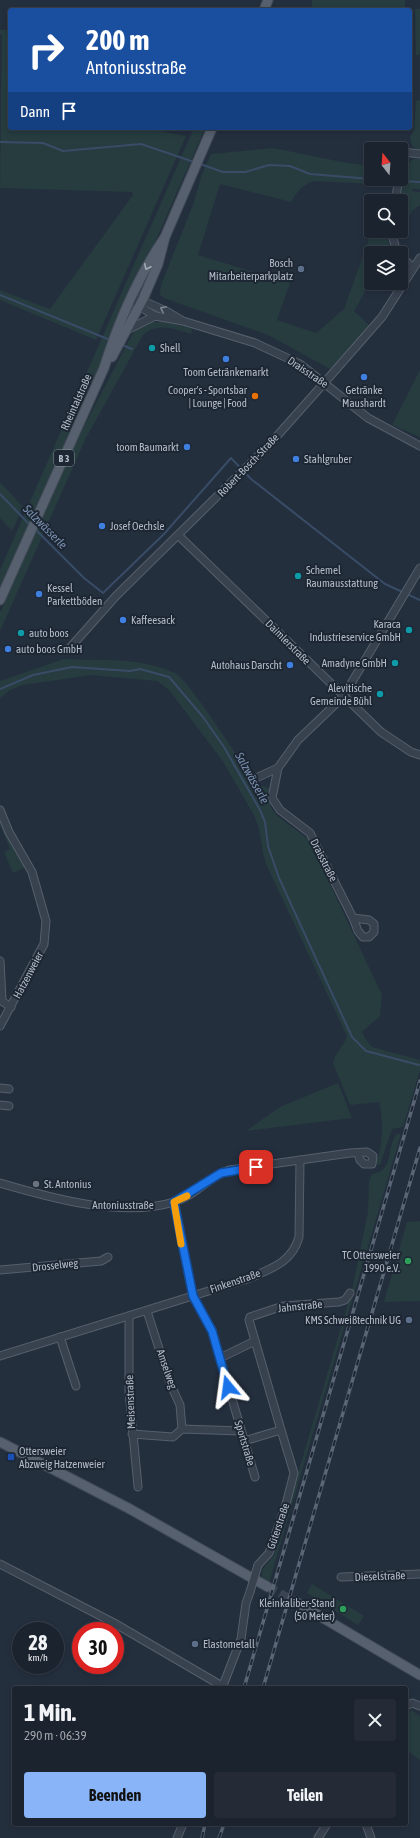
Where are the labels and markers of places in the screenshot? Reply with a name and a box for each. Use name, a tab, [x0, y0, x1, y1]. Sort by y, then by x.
place label: Bosch Mitarbeiterparkplatz	[209, 257, 293, 282]
marker: Bosch Mitarbeiterparkplatz	[296, 264, 306, 274]
place label: Shell	[160, 342, 181, 354]
marker: Shell	[147, 343, 157, 353]
marker: Toom Getränkemarkt	[221, 354, 231, 364]
place label: Toom Getränkemarkt	[183, 366, 269, 378]
marker: Getränke Maushardt	[359, 372, 369, 382]
place label: Cooper's - Sportsbar | Lounge | Food	[168, 384, 248, 409]
place label: Getränke Maushardt	[342, 384, 386, 409]
marker: Cooper's - Sportsbar | Lounge | Food	[250, 391, 260, 401]
place label: toom Baumarkt	[116, 441, 179, 453]
marker: toom Baumarkt	[182, 442, 192, 452]
place label: Stahlgruber	[304, 453, 352, 465]
marker: Stahlgruber	[291, 454, 301, 464]
place label: Josef Oechsle	[110, 520, 165, 532]
marker: Josef Oechsle	[97, 521, 107, 531]
place label: Schemel Raumausstattung	[306, 564, 378, 589]
marker: Schemel Raumausstattung	[293, 571, 303, 581]
place label: Kessel Parkettböden	[47, 582, 102, 607]
marker: Kessel Parkettböden	[34, 589, 44, 599]
place label: Kaffeesack	[131, 614, 175, 626]
marker: Kaffeesack	[118, 615, 128, 625]
place label: Karaca Industrieservice GmbH	[309, 618, 401, 643]
marker: Karaca Industrieservice GmbH	[404, 625, 414, 635]
place label: auto boos	[29, 627, 69, 639]
marker: auto boos	[16, 628, 26, 638]
place label: auto boos GmbH	[16, 643, 82, 655]
marker: auto boos GmbH	[3, 644, 13, 654]
place label: Amadyne GmbH	[322, 657, 387, 669]
marker: Amadyne GmbH	[390, 658, 400, 668]
place label: Autohaus Darscht	[211, 659, 282, 671]
marker: Autohaus Darscht	[285, 660, 295, 670]
place label: Alevitische Gemeinde Bühl	[310, 682, 372, 707]
marker: Alevitische Gemeinde Bühl	[375, 689, 385, 699]
pin	[239, 1150, 273, 1184]
place label: St. Antonius	[44, 1178, 91, 1190]
marker: St. Antonius	[31, 1179, 41, 1189]
place label: TC Ottersweier 1990 e.V.	[342, 1249, 401, 1274]
marker: TC Ottersweier 1990 e.V.	[403, 1256, 413, 1266]
place label: KMS Schweißtechnik UG	[305, 1314, 401, 1326]
marker: KMS Schweißtechnik UG	[404, 1315, 414, 1325]
place label: Ottersweier Abzweig Hatzenweier	[19, 1445, 105, 1470]
marker: Ottersweier Abzweig Hatzenweier	[6, 1452, 16, 1462]
place label: Kleinkaliber-Stand (50 Meter)	[259, 1597, 335, 1622]
marker: Kleinkaliber-Stand (50 Meter)	[338, 1604, 348, 1614]
place label: Elastometall	[203, 1638, 255, 1650]
marker: Elastometall	[190, 1639, 200, 1649]

